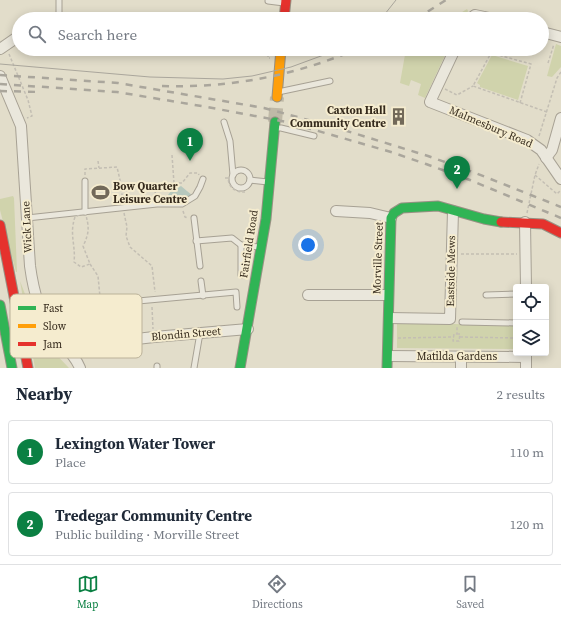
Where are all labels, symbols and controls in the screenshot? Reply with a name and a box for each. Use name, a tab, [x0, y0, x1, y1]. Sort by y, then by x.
search box	[12, 12, 549, 56]
icon: search	[26, 23, 48, 45]
text: Search here	[58, 24, 137, 45]
place label: Caxton Hall Community Centre	[290, 103, 386, 131]
street label: Malmesbury Road	[447, 103, 536, 152]
building icon: Caxton Hall Community Centre	[389, 106, 409, 126]
pin: 1	[177, 128, 203, 161]
pin: 2	[444, 156, 470, 189]
place label: Bow Quarter Leisure Centre	[113, 179, 187, 207]
sports icon: Bow Quarter Leisure Centre	[90, 182, 110, 202]
street label: Wick Lane	[18, 200, 36, 253]
street label: Fairfield Road	[236, 208, 262, 279]
street label: Morville Street	[369, 221, 387, 294]
your location	[298, 235, 318, 255]
street label: Eastside Mews	[443, 235, 459, 307]
map controls	[513, 284, 549, 356]
button: locate	[513, 284, 549, 320]
legend	[10, 294, 142, 358]
text: Fast	[43, 301, 63, 316]
text: Slow	[43, 319, 67, 334]
button: layers	[513, 320, 549, 356]
street label: Blondin Street	[150, 323, 222, 345]
text: Jam	[42, 337, 62, 352]
street label: Matilda Gardens	[417, 349, 498, 364]
text: Nearby	[16, 382, 72, 406]
text: 2 results	[497, 386, 545, 403]
text: Lexington Water Tower	[55, 433, 215, 454]
text: 1	[26, 444, 34, 461]
text: 110 m	[510, 444, 544, 461]
text: Place	[55, 454, 86, 471]
text: Tredegar Community Centre	[55, 505, 252, 526]
text: 2	[26, 516, 34, 533]
text: 120 m	[510, 516, 544, 533]
text: Public building · Morville Street	[55, 526, 239, 543]
tab: Map	[77, 573, 99, 612]
tab: Directions	[252, 573, 303, 612]
tab: Saved	[456, 573, 484, 612]

